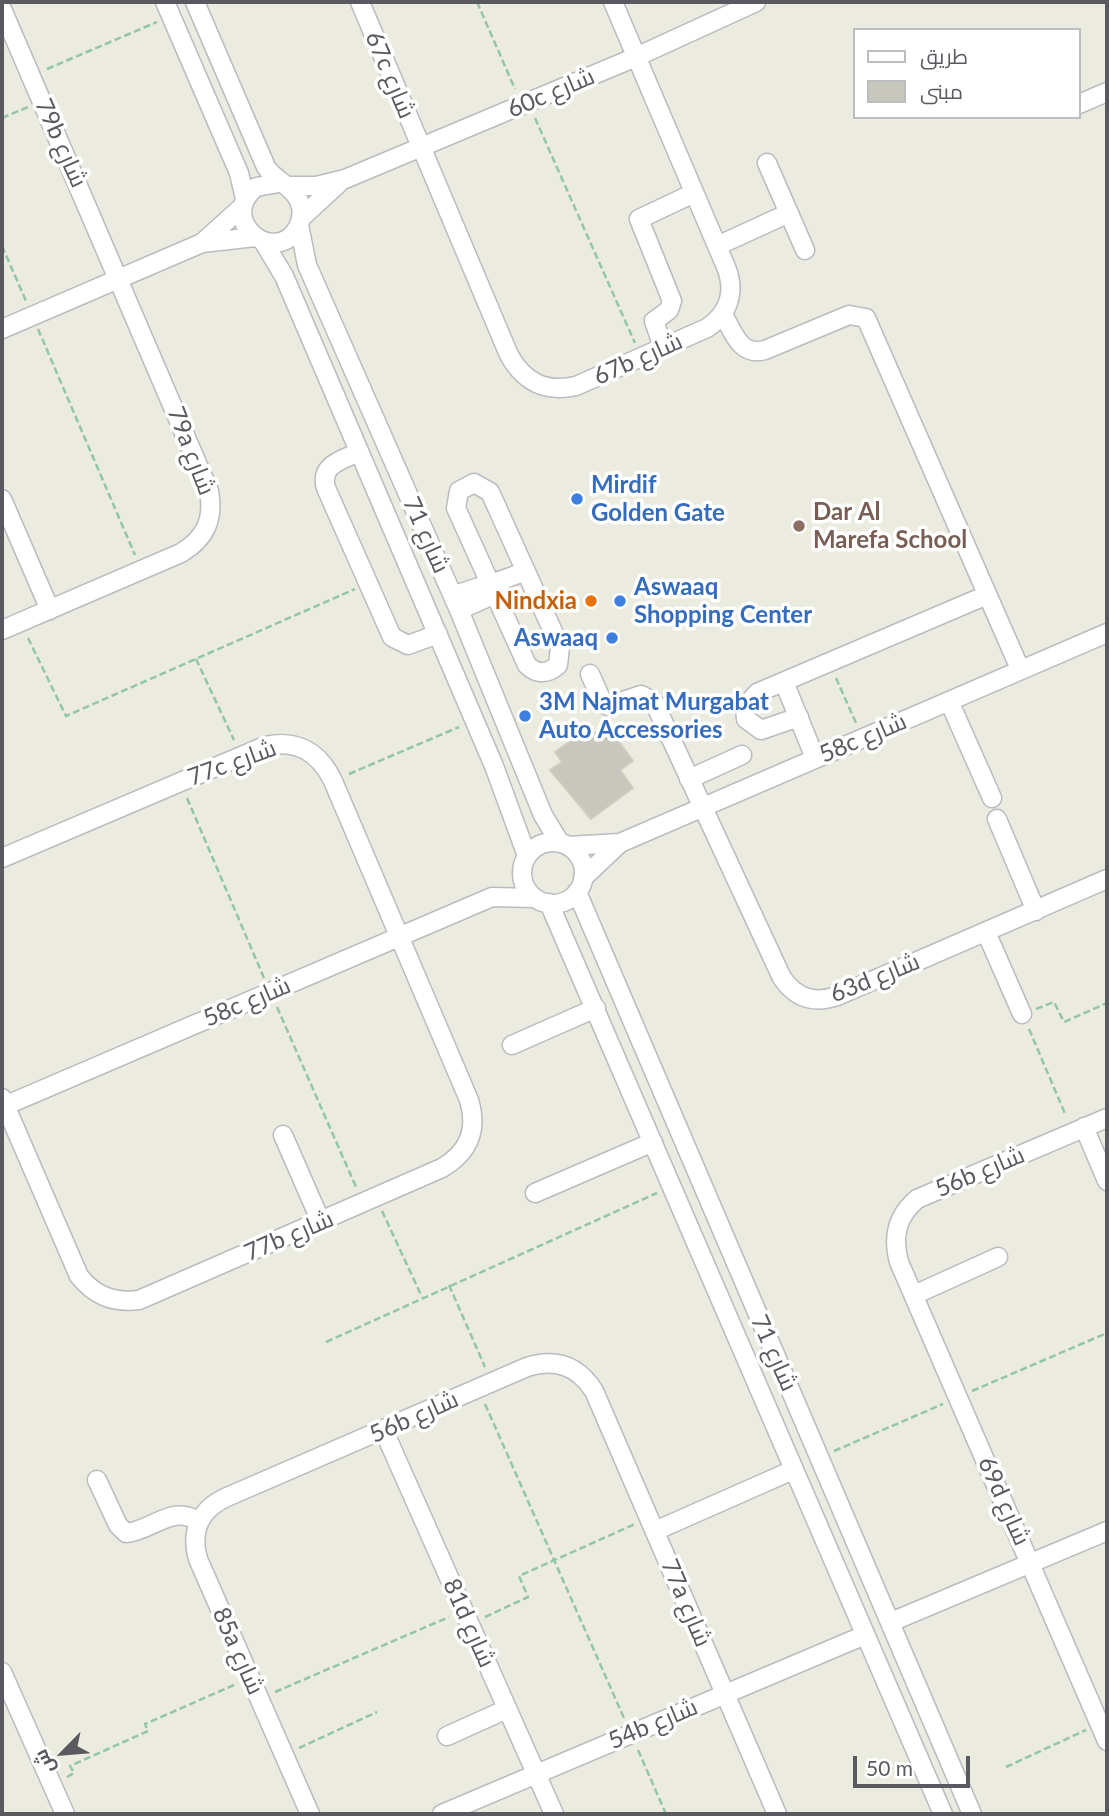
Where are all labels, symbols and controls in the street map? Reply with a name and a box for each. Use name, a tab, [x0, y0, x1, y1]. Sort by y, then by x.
street label: 67c شارع	[359, 27, 421, 123]
legend	[853, 28, 1081, 119]
text: طريق	[920, 43, 968, 68]
street label: 60c شارع	[503, 62, 599, 124]
text: مبنى	[920, 78, 963, 103]
street label: 79b شارع	[29, 94, 93, 192]
street label: 67b شارع	[589, 327, 687, 391]
street label: 79a شارع	[161, 403, 221, 499]
place label: Mirdif Golden Gate	[591, 471, 725, 527]
marker: Mirdif Golden Gate	[569, 491, 585, 507]
street label: شارع 71	[396, 492, 456, 578]
place label: Dar Al Marefa School	[813, 498, 967, 554]
marker: Dar Al Marefa School	[791, 518, 807, 534]
place label: Aswaaq Shopping Center	[634, 573, 812, 629]
place label: Nindxia	[495, 587, 577, 615]
marker: Nindxia	[583, 593, 599, 609]
marker: Aswaaq Shopping Center	[612, 593, 628, 609]
place label: Aswaaq	[514, 624, 598, 652]
marker: Aswaaq	[604, 630, 620, 646]
place label: 3M Najmat Murgabat Auto Accessories	[539, 688, 769, 744]
street label: 58c شارع	[815, 707, 911, 769]
marker: 3M Najmat Murgabat Auto Accessories	[517, 708, 533, 724]
street label: 77c شارع	[184, 734, 280, 792]
street label: 63d شارع	[826, 947, 924, 1009]
street label: 58c شارع	[199, 971, 295, 1033]
street label: 56b شارع	[931, 1140, 1029, 1204]
street label: 77b شارع	[240, 1204, 338, 1268]
street label: شارع 71	[744, 1310, 804, 1396]
street label: 56b شارع	[365, 1385, 463, 1449]
street label: 69d شارع	[972, 1452, 1036, 1550]
street label: 77a شارع	[655, 1555, 717, 1651]
street label: 81d شارع	[437, 1574, 501, 1672]
street label: 85a شارع	[206, 1603, 270, 1699]
street label: 54b شارع	[604, 1692, 702, 1756]
north arrow	[28, 1718, 98, 1788]
scale bar	[857, 1742, 974, 1786]
text: ش	[28, 1746, 59, 1778]
text: 50 m	[866, 1755, 913, 1780]

